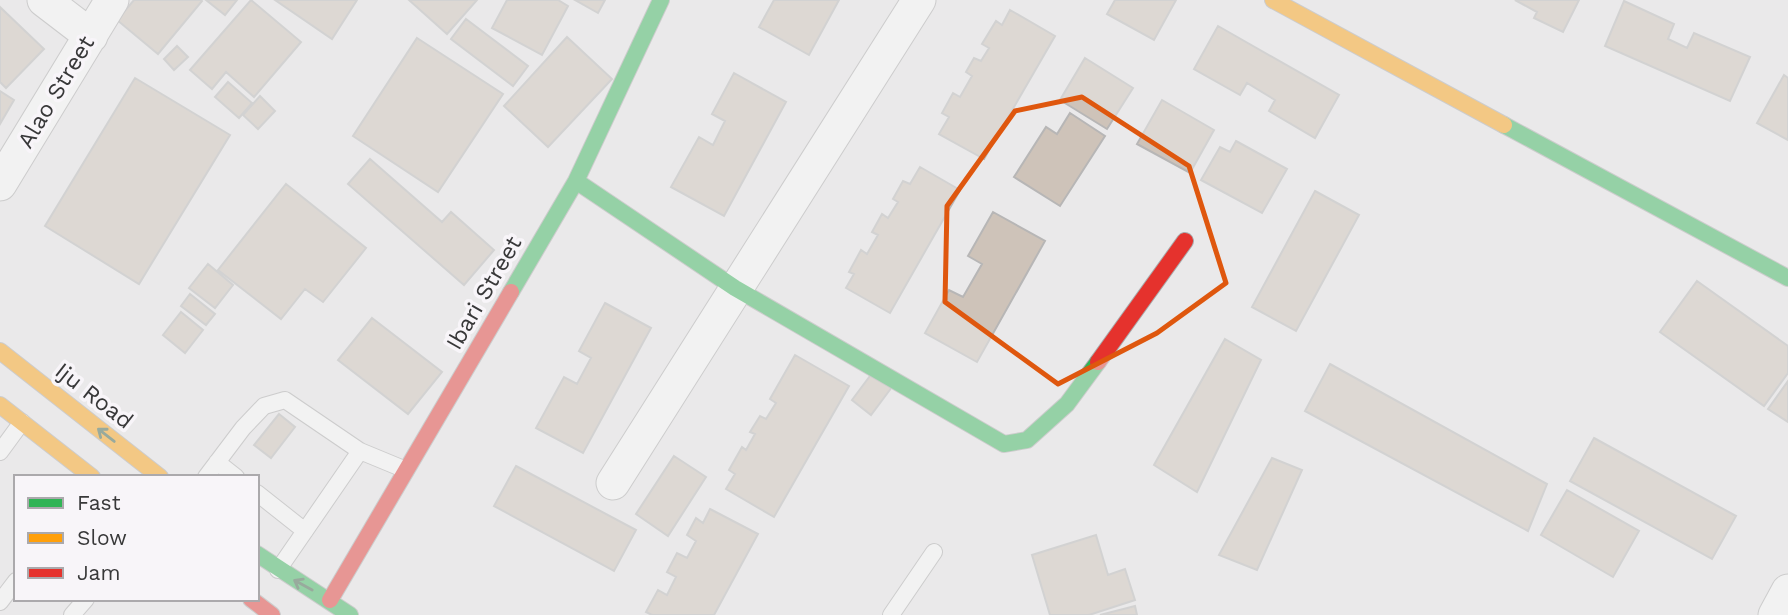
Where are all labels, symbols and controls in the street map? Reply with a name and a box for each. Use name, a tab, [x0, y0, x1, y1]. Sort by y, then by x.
street label: Alao Street	[12, 31, 100, 153]
street label: Ibari Street	[441, 231, 528, 355]
street label: Iju Road	[50, 357, 138, 435]
one-way arrow	[97, 427, 116, 442]
legend	[14, 475, 259, 601]
text: Fast	[77, 490, 121, 515]
text: Slow	[77, 525, 127, 550]
text: Jam	[77, 560, 120, 585]
one-way arrow	[294, 578, 314, 592]

